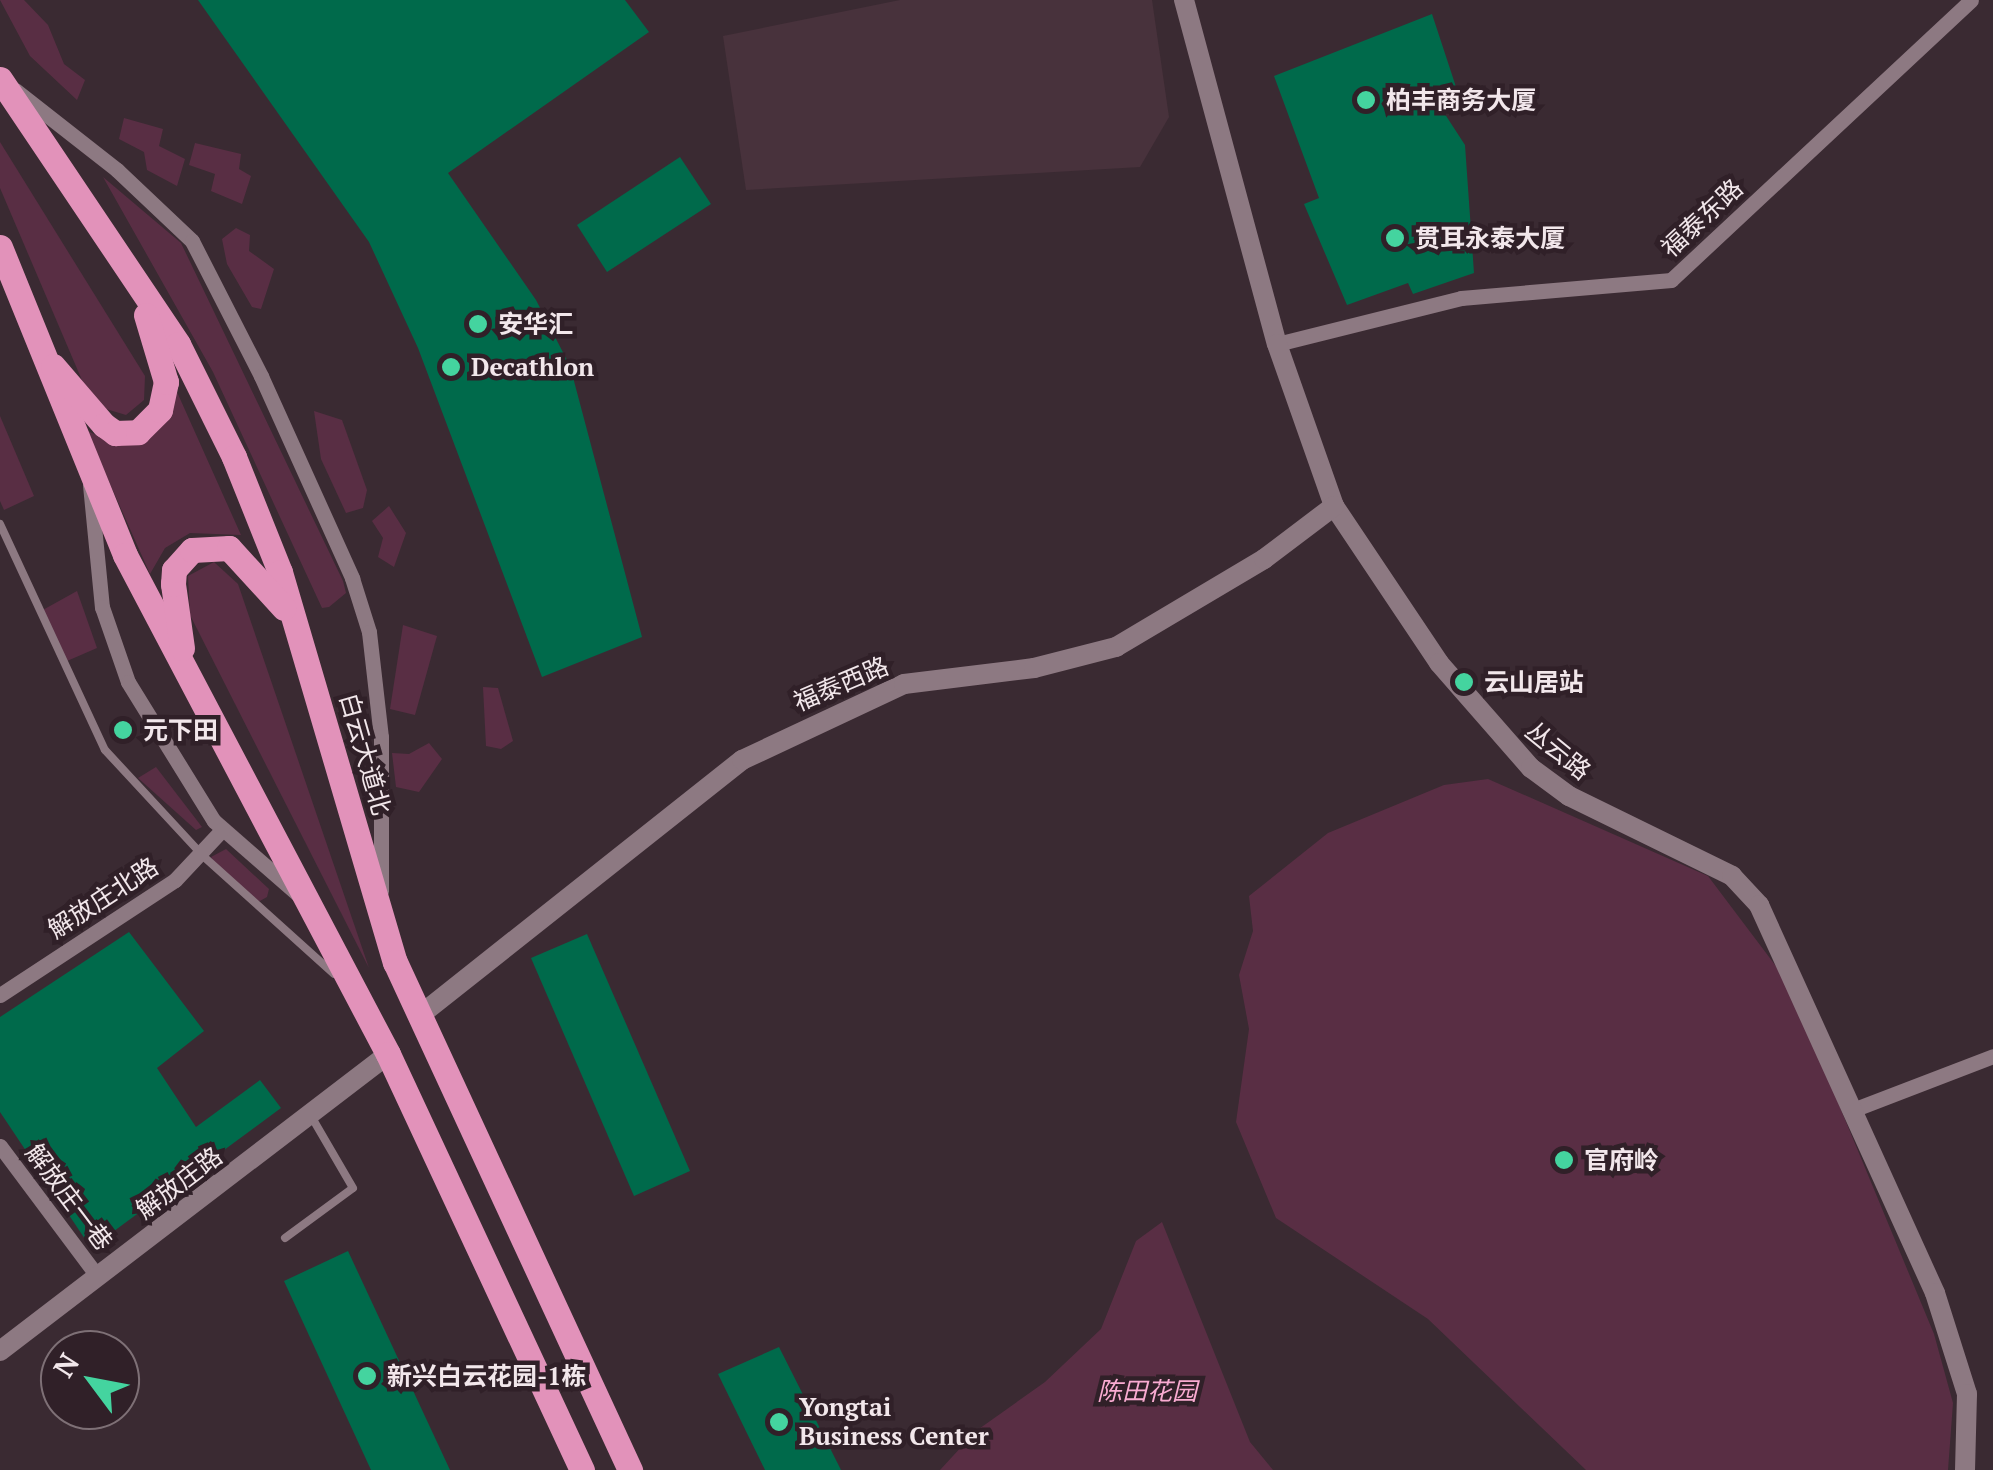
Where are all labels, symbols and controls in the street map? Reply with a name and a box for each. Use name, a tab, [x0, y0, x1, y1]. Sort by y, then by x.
place label: 柏丰商务大厦	[1386, 85, 1536, 115]
marker: 柏丰商务大厦	[1355, 89, 1377, 111]
street label: 福泰东路	[1655, 173, 1749, 263]
place label: 贯耳永泰大厦	[1415, 223, 1565, 253]
marker: 贯耳永泰大厦	[1384, 227, 1406, 249]
place label: 安华汇	[498, 309, 573, 339]
marker: 安华汇	[467, 313, 489, 335]
place label: Decathlon	[471, 352, 594, 382]
marker: Decathlon	[440, 356, 462, 378]
street label: 福泰西路	[789, 651, 893, 717]
place label: 云山居站	[1484, 667, 1584, 697]
marker: 云山居站	[1453, 671, 1475, 693]
street label: 白云大道北	[333, 690, 397, 818]
place label: 元下田	[143, 715, 218, 745]
street label: 丛云路	[1519, 716, 1597, 786]
marker: 元下田	[112, 719, 134, 741]
street label: 解放庄北路	[42, 851, 164, 945]
street label: 解放庄一巷	[19, 1138, 119, 1256]
street label: 解放庄路	[130, 1141, 228, 1225]
place label: 官府岭	[1584, 1145, 1659, 1175]
marker: 官府岭	[1553, 1149, 1575, 1171]
north arrow	[40, 1330, 140, 1430]
text: N	[45, 1346, 87, 1384]
place label: 新兴白云花园-1栋	[387, 1361, 586, 1391]
marker: 新兴白云花园-1栋	[356, 1365, 378, 1387]
park label: 陈田花园	[1097, 1376, 1197, 1406]
place label: Yongtai Business Center	[799, 1393, 989, 1452]
marker: Yongtai Business Center	[768, 1411, 790, 1433]

